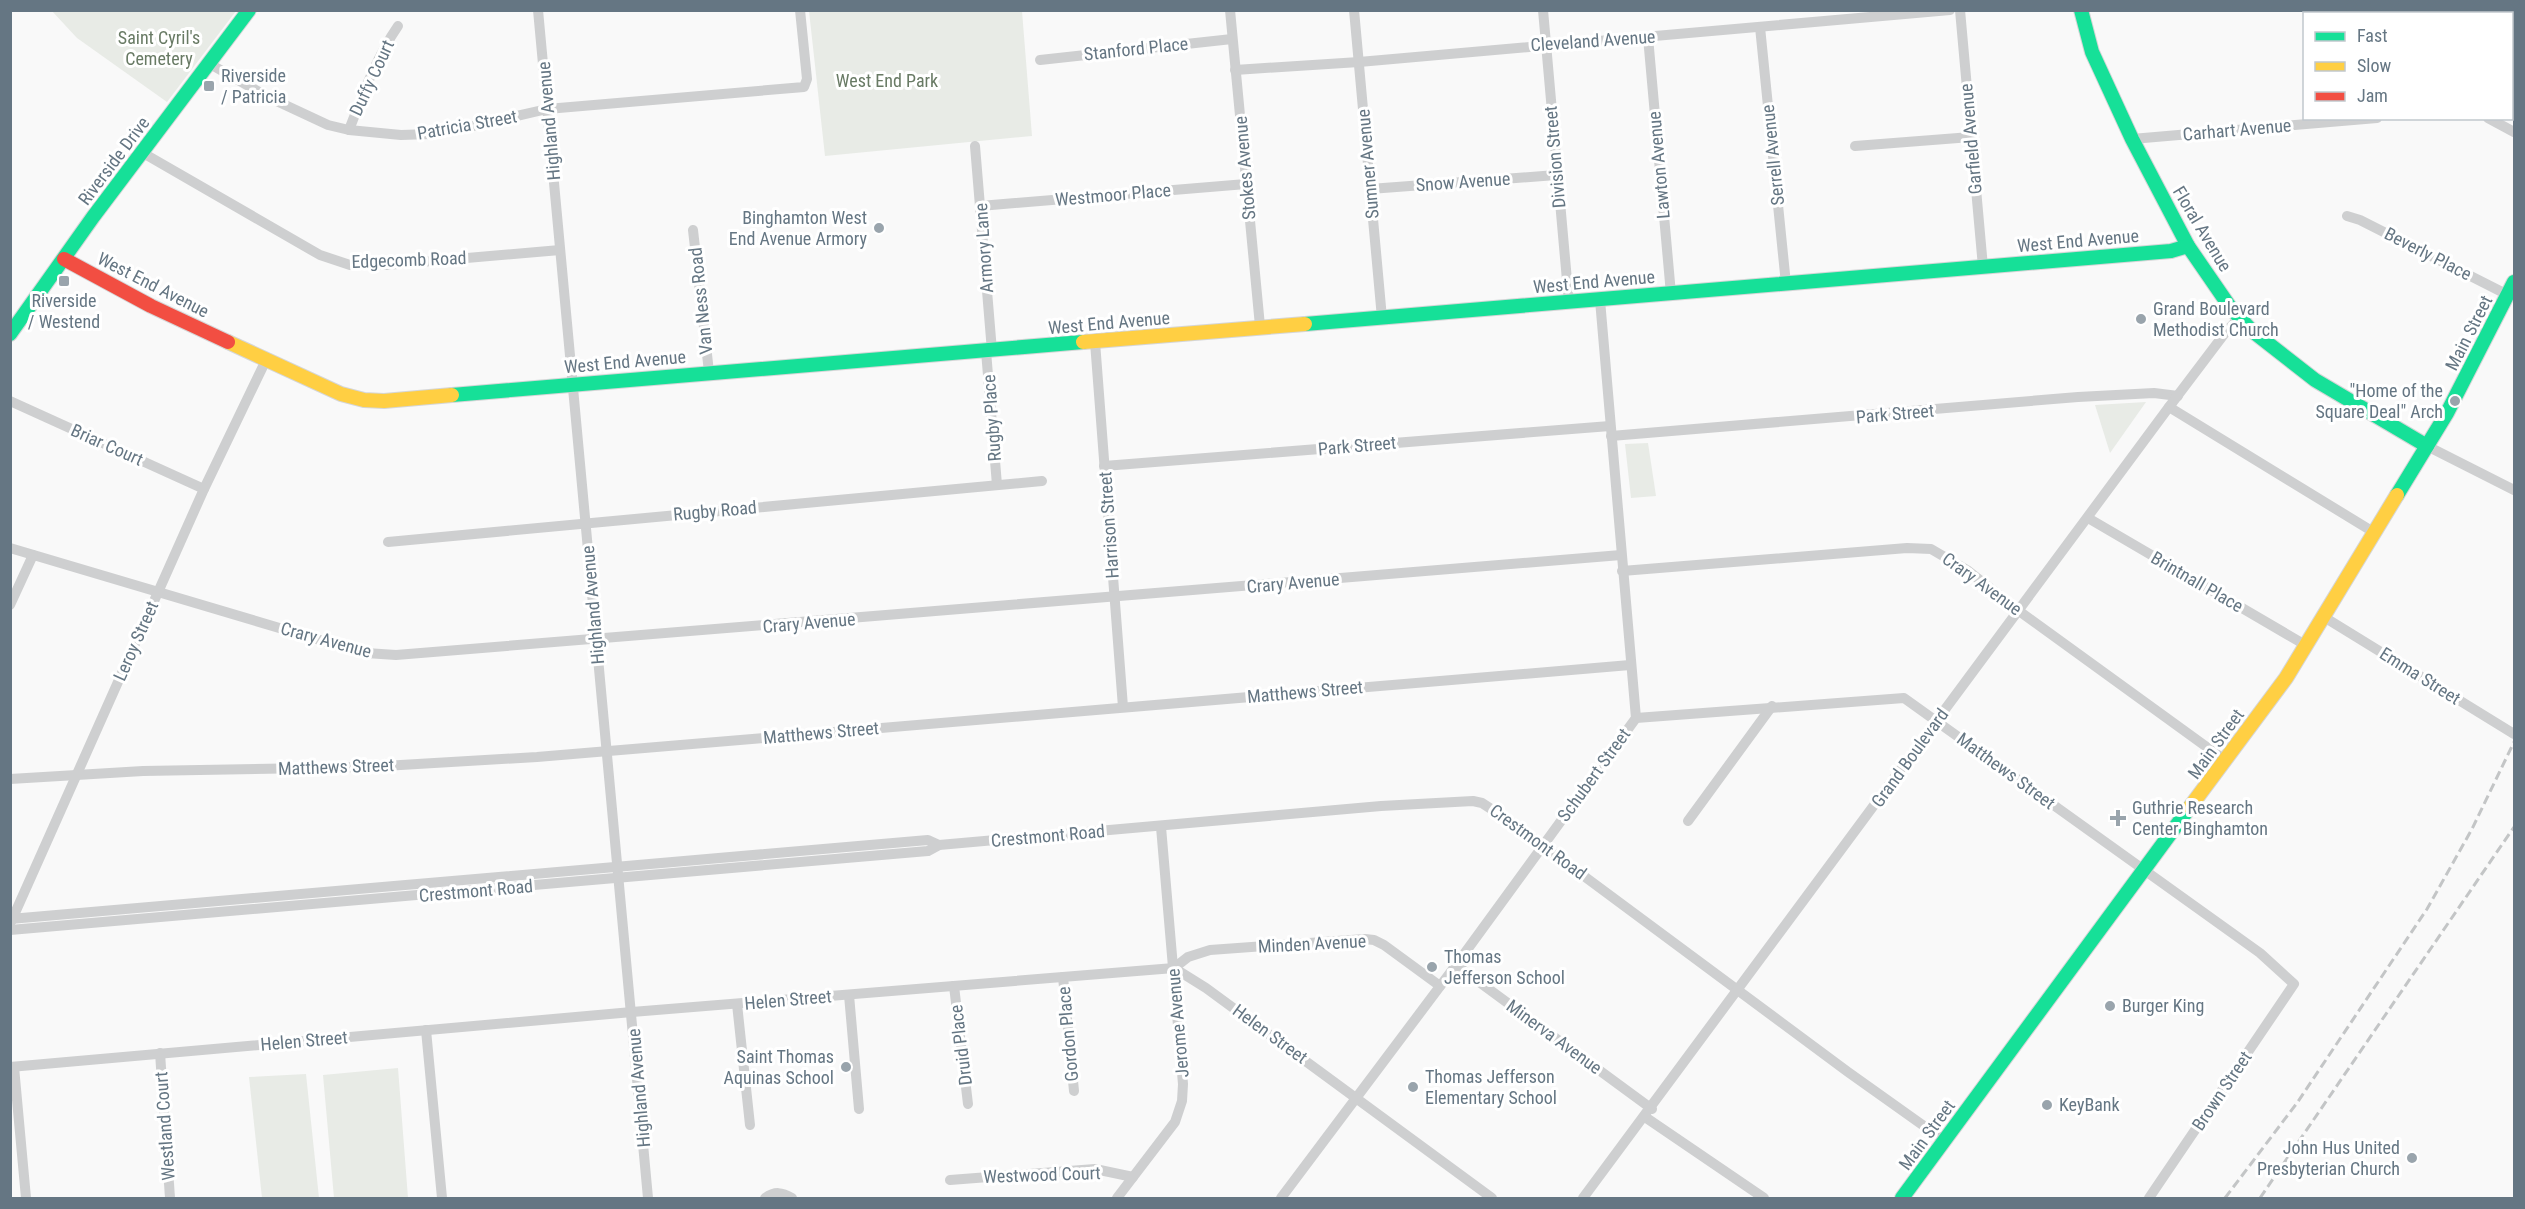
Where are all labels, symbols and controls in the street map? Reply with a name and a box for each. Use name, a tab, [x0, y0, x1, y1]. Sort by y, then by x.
legend	[2303, 12, 2513, 120]
text: Fast	[2357, 25, 2388, 46]
street label: Cleveland Avenue	[1530, 26, 1656, 55]
park label: Saint Cyril's Cemetery	[118, 27, 200, 69]
street label: Stanford Place	[1083, 33, 1189, 64]
street label: Duffy Court	[345, 37, 398, 119]
text: Slow	[2357, 55, 2392, 76]
street label: Highland Avenue	[533, 61, 564, 181]
place label: Riverside / Patricia	[221, 65, 286, 107]
park label: West End Park	[836, 70, 938, 91]
marker: Riverside / Patricia	[202, 79, 216, 93]
street label: Garfield Avenue	[1955, 83, 1986, 195]
text: Jam	[2357, 85, 2388, 106]
street label: Serrell Avenue	[1757, 104, 1788, 206]
street label: Patricia Street	[415, 105, 518, 144]
street label: Division Street	[1540, 105, 1569, 209]
street label: Sumner Avenue	[1352, 108, 1383, 220]
street label: Lawton Avenue	[1643, 110, 1674, 220]
street label: Riverside Drive	[74, 112, 154, 209]
street label: Carhart Avenue	[2182, 114, 2292, 145]
street label: Stokes Avenue	[1230, 115, 1259, 221]
street label: Snow Avenue	[1415, 168, 1511, 195]
street label: Westmoor Place	[1054, 179, 1172, 210]
street label: Floral Avenue	[2169, 182, 2236, 275]
street label: Armory Lane	[970, 202, 997, 294]
place label: Binghamton West End Avenue Armory	[729, 207, 867, 249]
marker: Binghamton West End Avenue Armory	[872, 221, 886, 235]
street label: Beverly Place	[2381, 223, 2475, 284]
street label: West End Avenue	[2016, 225, 2140, 256]
street label: West End Avenue	[94, 247, 212, 322]
street label: Edgecomb Road	[351, 247, 467, 272]
street label: Van Ness Road	[684, 247, 717, 356]
street label: West End Avenue	[1532, 266, 1656, 297]
marker: Riverside / Westend	[57, 274, 71, 288]
place label: Riverside / Westend	[28, 290, 100, 332]
street label: Main Street	[2441, 292, 2496, 374]
place label: Grand Boulevard Methodist Church	[2153, 298, 2279, 340]
street label: West End Avenue	[1047, 307, 1171, 338]
marker: Grand Boulevard Methodist Church	[2134, 312, 2148, 326]
street label: West End Avenue	[563, 346, 687, 377]
street label: Rugby Place	[978, 374, 1005, 462]
place label: "Home of the Square Deal" Arch	[2315, 380, 2443, 422]
marker: "Home of the Square Deal" Arch	[2448, 394, 2462, 408]
street label: Park Street	[1855, 400, 1935, 427]
street label: Briar Court	[68, 419, 147, 470]
street label: Park Street	[1317, 432, 1397, 459]
street label: Harrison Street	[1094, 471, 1123, 579]
street label: Rugby Road	[672, 496, 758, 525]
street label: Highland Avenue	[577, 545, 608, 665]
street label: Brintnall Place	[2148, 547, 2247, 616]
street label: Crary Avenue	[1938, 548, 2026, 619]
street label: Crary Avenue	[1246, 568, 1340, 597]
street label: Leroy Street	[109, 598, 162, 684]
street label: Crary Avenue	[762, 608, 856, 637]
street label: Crary Avenue	[278, 617, 374, 662]
street label: Emma Street	[2376, 643, 2464, 709]
street label: Matthews Street	[1246, 676, 1364, 707]
street label: Grand Boulevard	[1867, 704, 1952, 811]
street label: Main Street	[2183, 705, 2248, 783]
street label: Matthews Street	[762, 717, 880, 748]
street label: Schubert Street	[1553, 724, 1634, 825]
street label: Matthews Street	[1953, 728, 2059, 813]
street label: Matthews Street	[278, 754, 394, 779]
place label: Guthrie Research Center Binghamton	[2132, 797, 2268, 839]
street label: Crestmont Road	[1486, 799, 1591, 884]
marker: Guthrie Research Center Binghamton	[2109, 809, 2127, 827]
street label: Crestmont Road	[990, 820, 1106, 851]
street label: Crestmont Road	[418, 875, 534, 906]
street label: Minden Avenue	[1257, 930, 1367, 957]
place label: Thomas Jefferson School	[1444, 946, 1565, 988]
marker: Thomas Jefferson School	[1425, 960, 1439, 974]
street label: Jerome Avenue	[1162, 968, 1193, 1078]
street label: Helen Street	[744, 985, 832, 1014]
street label: Gordon Place	[1053, 986, 1082, 1082]
street label: Minerva Avenue	[1503, 995, 1606, 1078]
place label: Burger King	[2122, 995, 2204, 1016]
street label: Helen Street	[1229, 999, 1312, 1068]
marker: Burger King	[2103, 999, 2117, 1013]
street label: Druid Place	[945, 1004, 976, 1087]
street label: Helen Street	[260, 1026, 348, 1055]
street label: Highland Avenue	[623, 1028, 654, 1148]
place label: Saint Thomas Aquinas School	[724, 1046, 834, 1088]
street label: Brown Street	[2187, 1047, 2256, 1134]
marker: Saint Thomas Aquinas School	[839, 1060, 853, 1074]
place label: Thomas Jefferson Elementary School	[1425, 1066, 1557, 1108]
street label: Westland Court	[150, 1071, 179, 1181]
marker: Thomas Jefferson Elementary School	[1406, 1080, 1420, 1094]
place label: KeyBank	[2059, 1094, 2120, 1115]
street label: Main Street	[1894, 1096, 1959, 1174]
marker: KeyBank	[2040, 1098, 2054, 1112]
place label: John Hus United Presbyterian Church	[2257, 1137, 2400, 1179]
marker: John Hus United Presbyterian Church	[2405, 1151, 2419, 1165]
street label: Westwood Court	[983, 1162, 1101, 1187]

